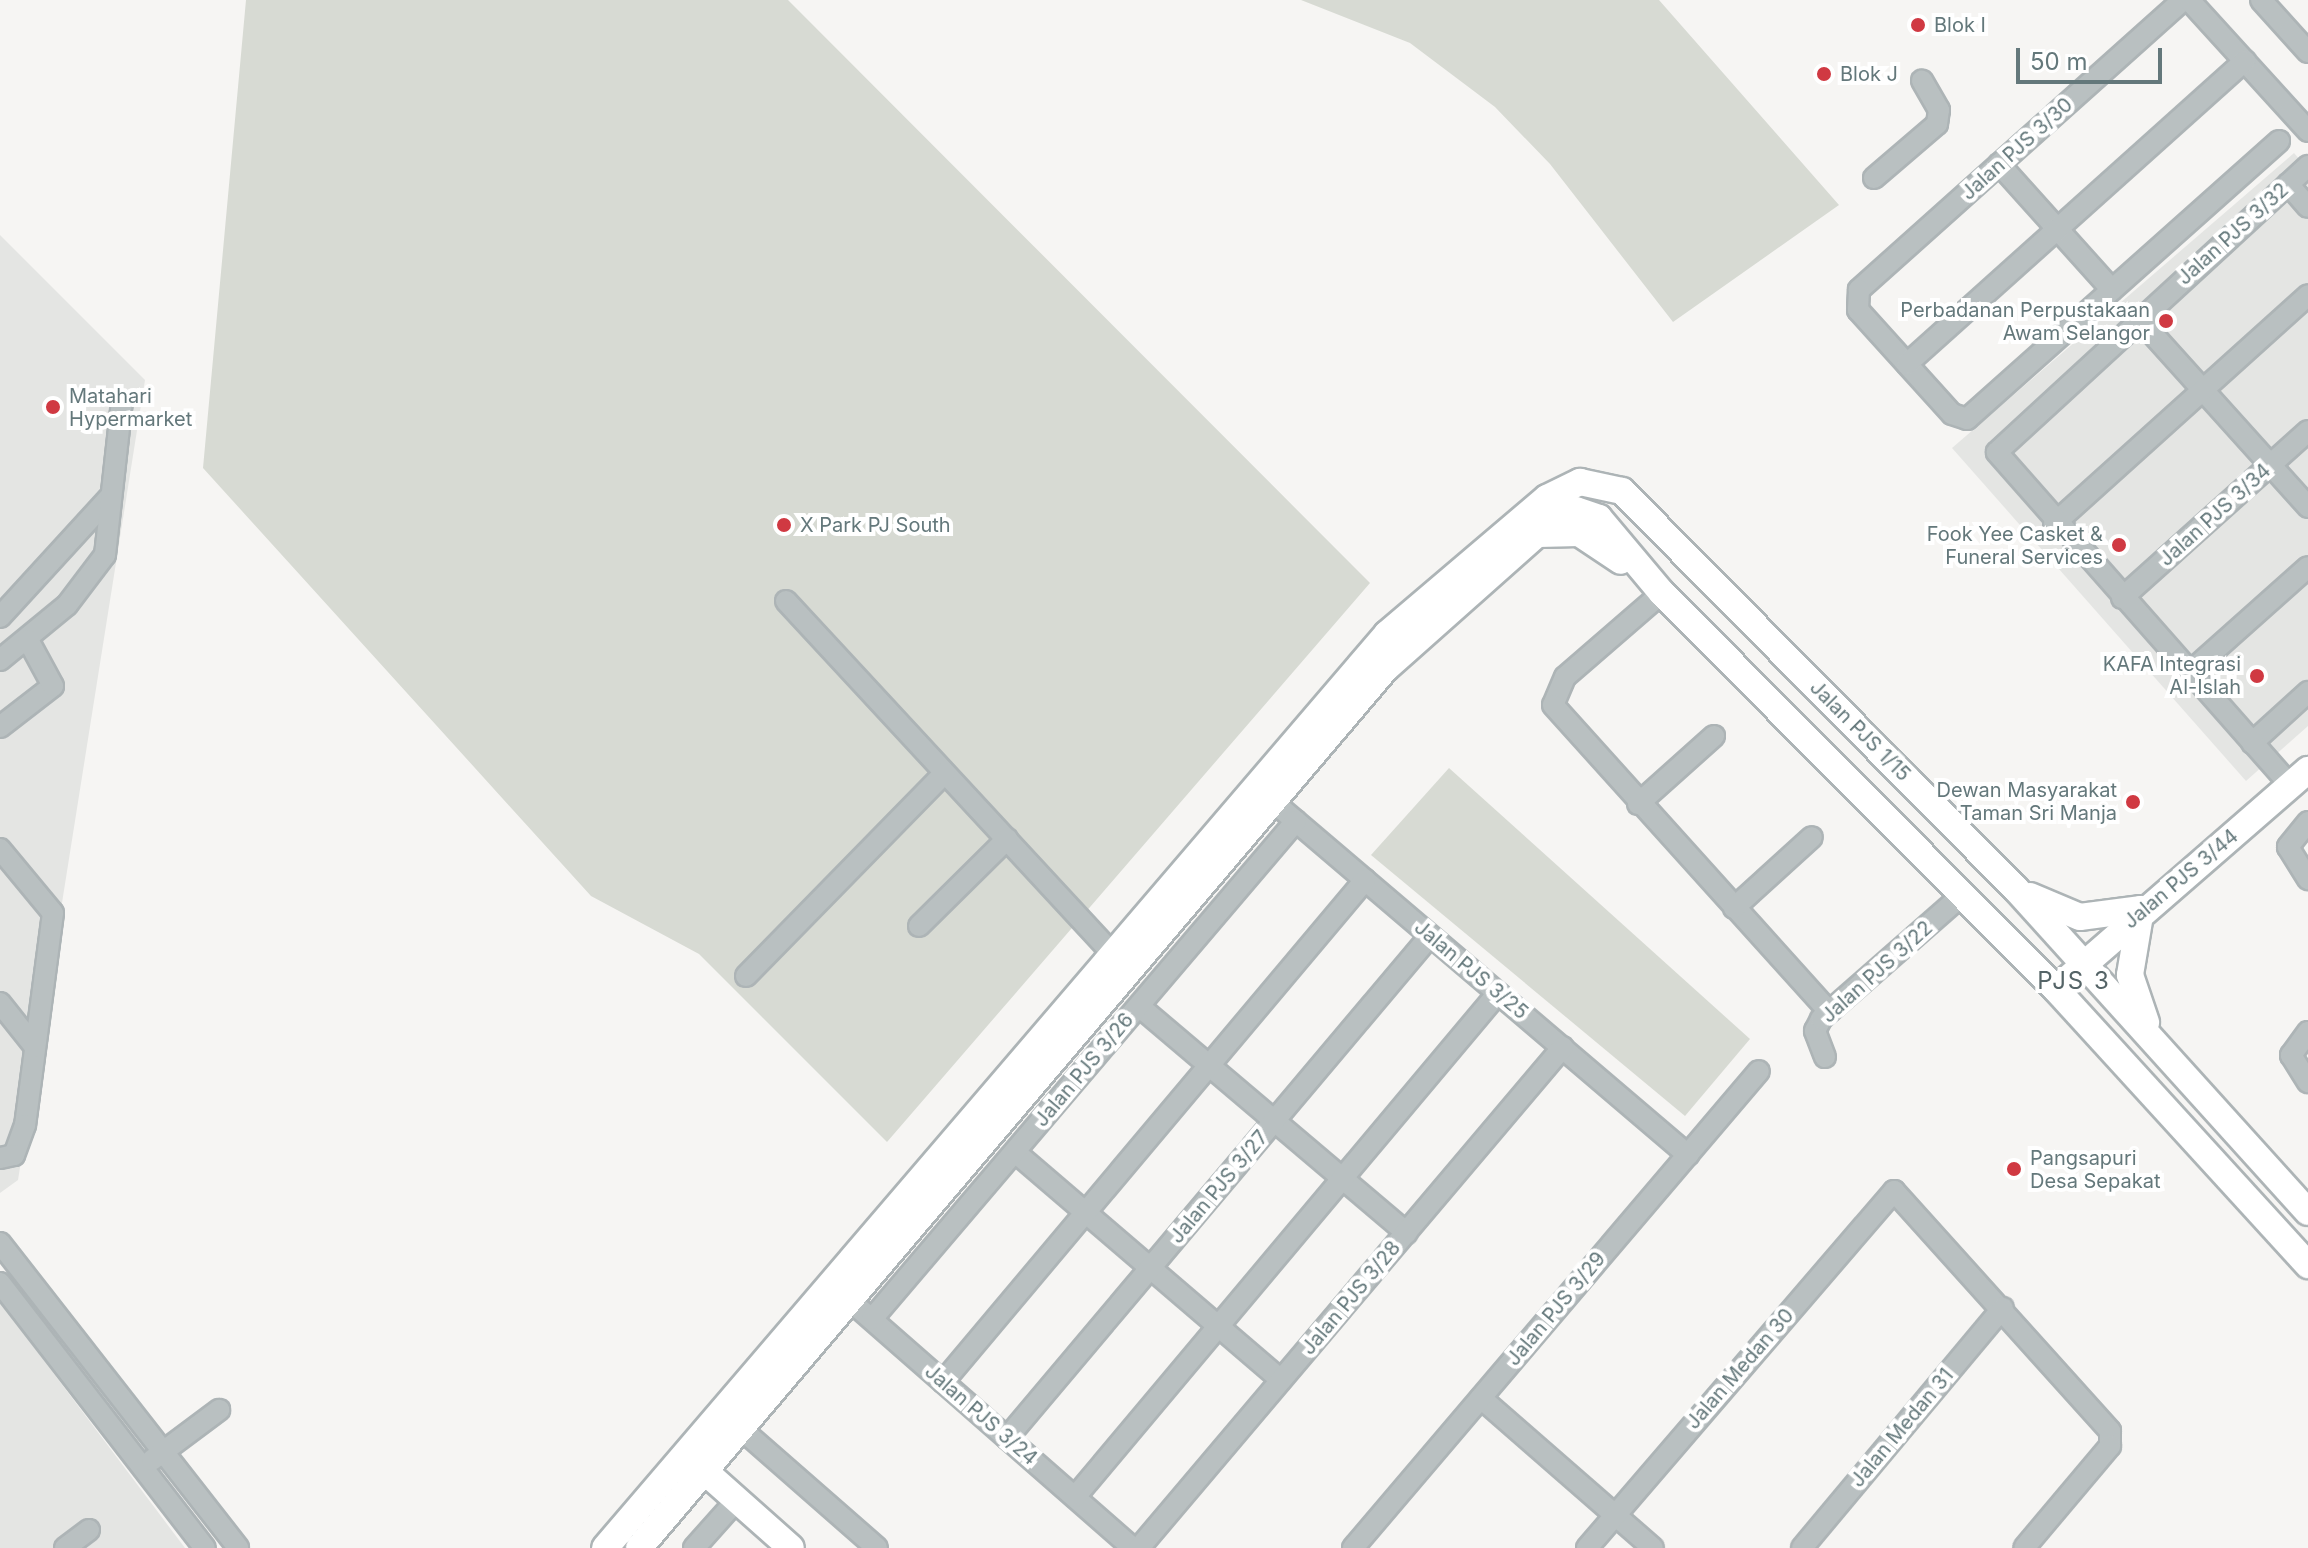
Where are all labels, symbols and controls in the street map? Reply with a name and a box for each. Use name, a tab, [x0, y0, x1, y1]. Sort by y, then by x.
place label: Blok I	[1934, 13, 1986, 37]
marker: Blok I	[1909, 16, 1927, 34]
scale bar	[2020, 32, 2166, 82]
text: 50 m	[2030, 47, 2088, 76]
place label: Blok J	[1840, 62, 1898, 86]
marker: Blok J	[1815, 65, 1833, 83]
street label: Jalan PJS 3/30	[1956, 93, 2078, 205]
street label: Jalan PJS 3/32	[2173, 178, 2293, 290]
place label: Perbadanan Perpustakaan Awam Selangor	[1900, 298, 2150, 345]
marker: Perbadanan Perpustakaan Awam Selangor	[2157, 312, 2175, 330]
place label: Matahari Hypermarket	[69, 384, 192, 431]
marker: Matahari Hypermarket	[44, 398, 62, 416]
street label: Jalan PJS 3/34	[2154, 459, 2276, 571]
place label: X Park PJ South	[800, 513, 951, 537]
marker: X Park PJ South	[775, 516, 793, 534]
place label: Fook Yee Casket & Funeral Services	[1927, 522, 2103, 569]
marker: Fook Yee Casket & Funeral Services	[2110, 536, 2128, 554]
place label: KAFA Integrasi Al-Islah	[2103, 652, 2241, 699]
marker: KAFA Integrasi Al-Islah	[2248, 667, 2266, 685]
street label: Jalan PJS 1/15	[1805, 676, 1915, 786]
place label: Dewan Masyarakat Taman Sri Manja	[1936, 778, 2117, 825]
marker: Dewan Masyarakat Taman Sri Manja	[2124, 793, 2142, 811]
street label: Jalan PJS 3/44	[2119, 824, 2243, 934]
street label: Jalan PJS 3/25	[1409, 916, 1533, 1024]
street label: Jalan PJS 3/22	[1817, 916, 1937, 1028]
district label: PJS 3	[2037, 967, 2111, 995]
street label: Jalan PJS 3/26	[1029, 1008, 1139, 1132]
street label: Jalan PJS 3/27	[1165, 1126, 1273, 1248]
place label: Pangsapuri Desa Sepakat	[2030, 1146, 2160, 1193]
marker: Pangsapuri Desa Sepakat	[2005, 1160, 2023, 1178]
street label: Jalan PJS 3/28	[1296, 1236, 1406, 1360]
street label: Jalan PJS 3/29	[1501, 1247, 1611, 1371]
street label: Jalan Medan 30	[1681, 1304, 1799, 1434]
street label: Jalan PJS 3/24	[920, 1360, 1042, 1470]
street label: Jalan Medan 31	[1845, 1364, 1959, 1492]

